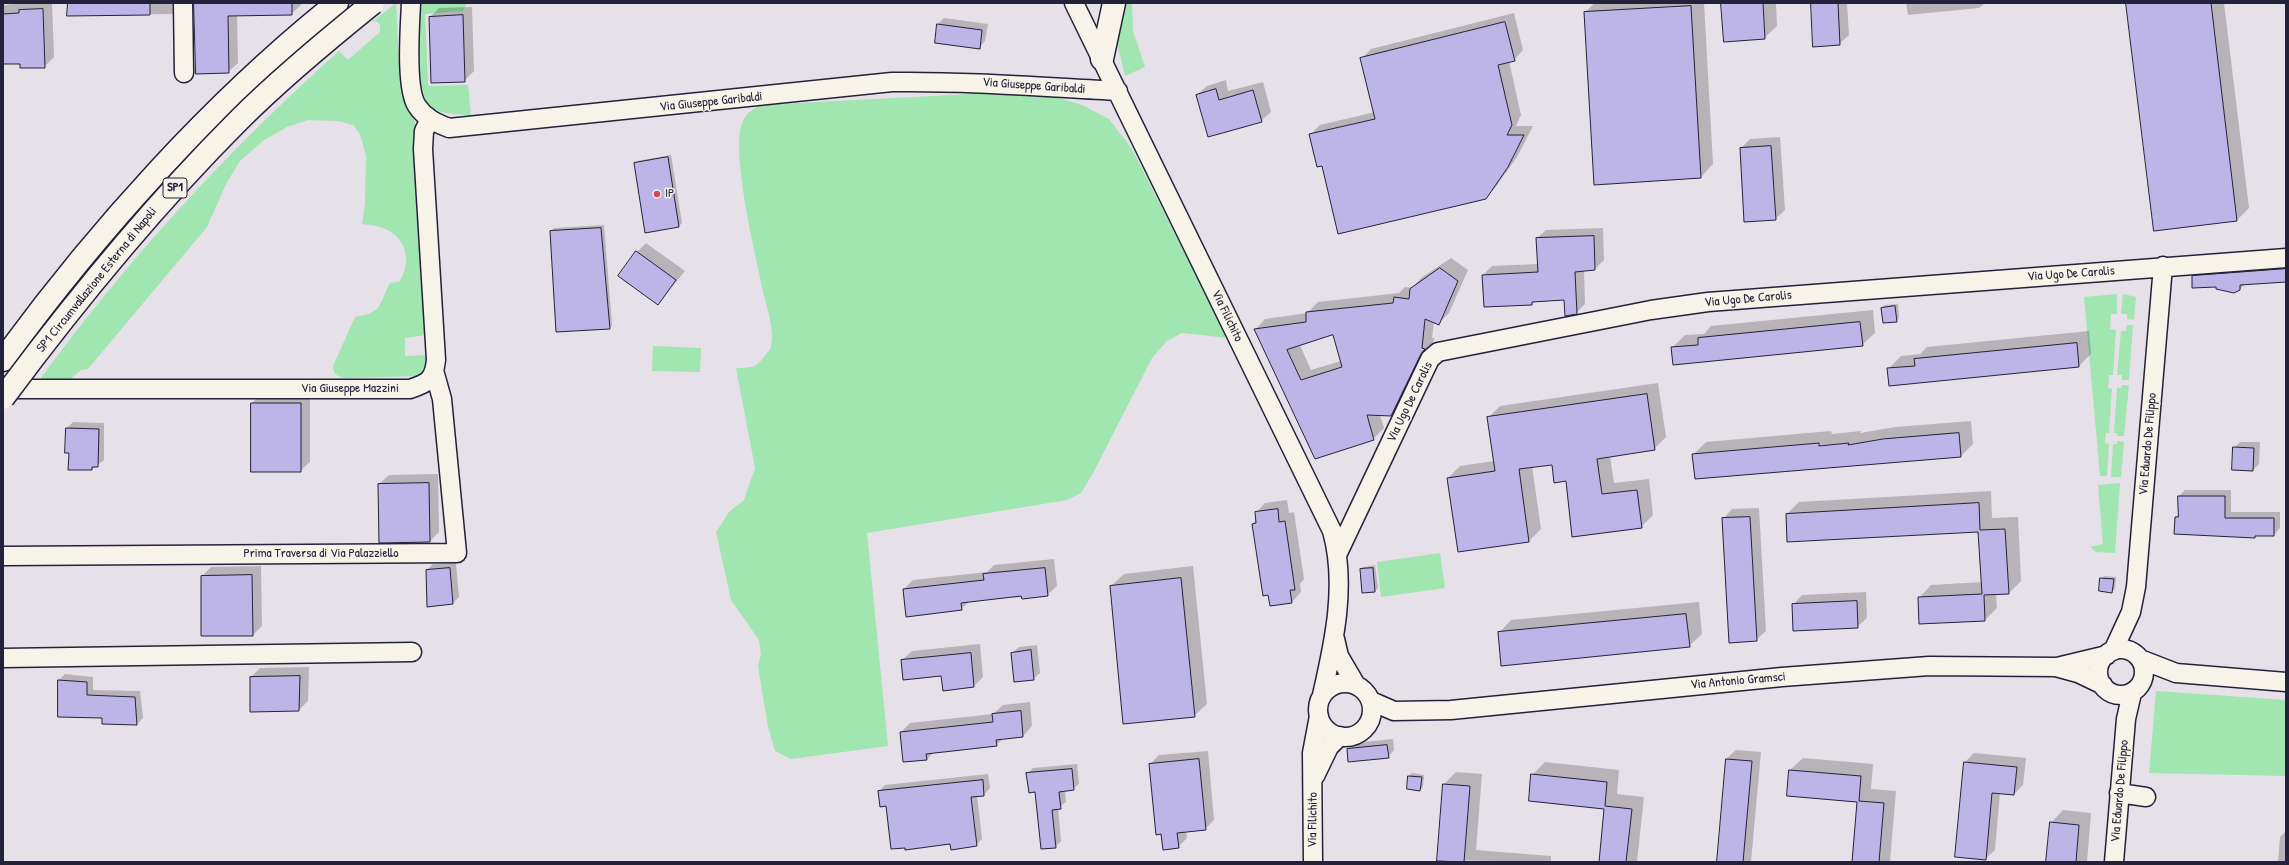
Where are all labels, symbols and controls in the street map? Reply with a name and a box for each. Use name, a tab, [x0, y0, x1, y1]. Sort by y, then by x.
street label: Via Giuseppe Garibaldi	[982, 75, 1086, 97]
street label: Via Giuseppe Garibaldi	[659, 89, 763, 115]
road number: SP1	[163, 178, 187, 198]
place label: IP	[665, 186, 674, 202]
marker: IP	[652, 189, 662, 199]
street label: SP1 Circumvallazione Esterna di Napoli	[34, 204, 160, 356]
street label: Via Ugo De Carolis	[2027, 263, 2115, 285]
street label: Via Ugo De Carolis	[1704, 287, 1792, 311]
street label: Via Filichito	[1208, 288, 1246, 344]
street label: Via Ugo De Carolis	[1384, 359, 1436, 445]
street label: Via Giuseppe Mazzini	[301, 381, 399, 397]
street label: Via Eduardo De Filippo	[2136, 392, 2160, 496]
street label: Prima Traversa di Via Palazziello	[244, 546, 398, 562]
street label: Via Antonio Gramsci	[1690, 669, 1786, 693]
street label: Via Eduardo De Filippo	[2108, 739, 2132, 843]
street label: Via Filichito	[1305, 792, 1321, 848]

